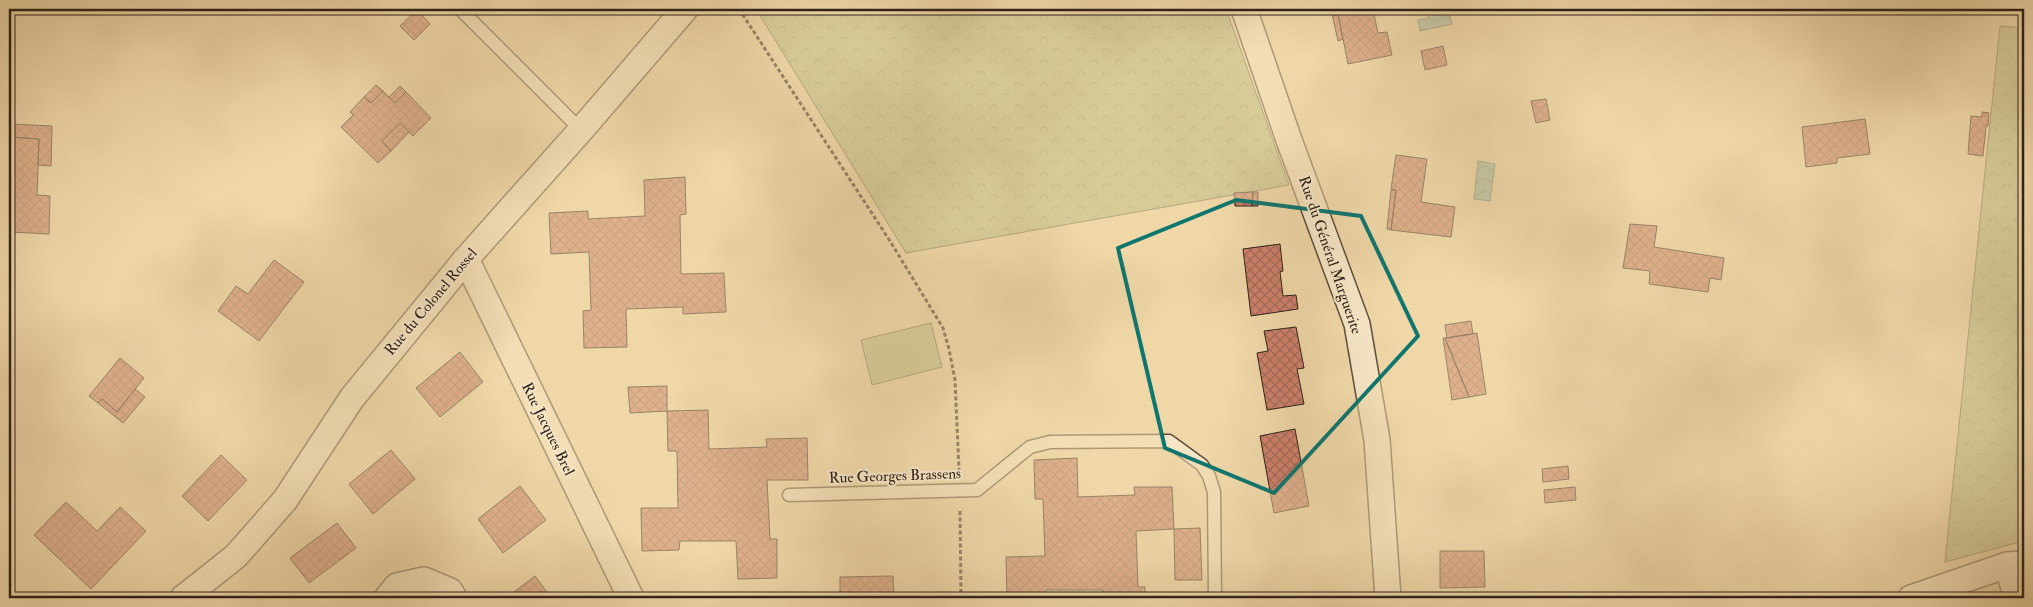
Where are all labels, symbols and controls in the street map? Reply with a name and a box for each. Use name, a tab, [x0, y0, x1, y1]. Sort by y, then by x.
street label: Rue du Général Marguerite	[1294, 173, 1366, 337]
street label: Rue du Colonel Rossel	[381, 244, 482, 360]
street label: Rue Jacques Brel	[516, 379, 579, 479]
street label: Rue Georges Brassens	[829, 464, 961, 488]

